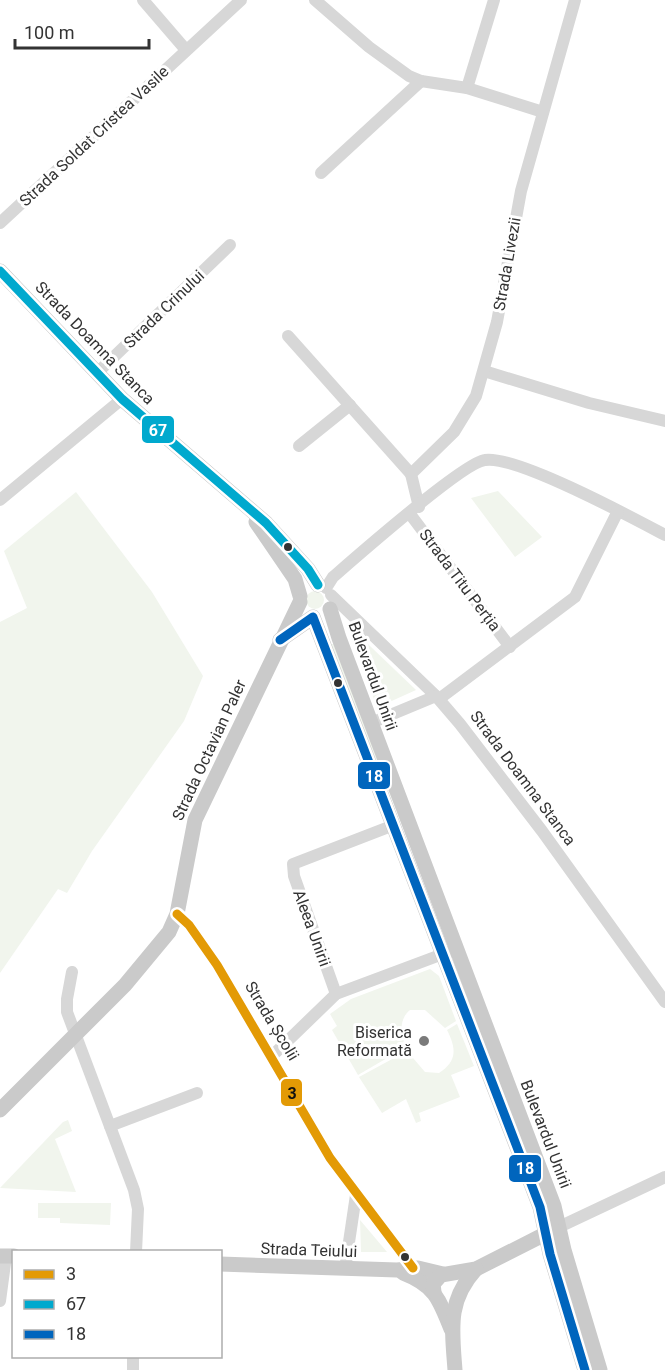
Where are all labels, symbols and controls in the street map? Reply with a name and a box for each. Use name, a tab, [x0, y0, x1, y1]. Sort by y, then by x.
scale bar	[15, 12, 148, 50]
text: 100 m	[24, 22, 75, 43]
street label: Strada Soldat Cristea Vasile	[15, 62, 173, 210]
street label: Strada Livezii	[489, 216, 525, 312]
street label: Strada Crinului	[120, 266, 208, 352]
street label: Strada Doamna Stanca	[31, 278, 159, 408]
line badge: 67	[141, 415, 175, 444]
text: 67	[149, 421, 167, 440]
street label: Strada Titu Perția	[415, 525, 505, 635]
unlabelled marker	[282, 541, 294, 553]
street label: Bulevardul Unirii	[344, 619, 402, 733]
street label: Strada Octavian Paler	[168, 676, 250, 823]
unlabelled marker	[332, 677, 344, 689]
street label: Strada Doamna Stanca	[466, 707, 580, 849]
line badge: 18	[357, 761, 391, 790]
text: 18	[365, 767, 383, 786]
street label: Aleea Unirii	[289, 887, 335, 969]
street label: Strada Școlii	[240, 978, 303, 1065]
place label: Biserica Reformată	[337, 1023, 412, 1060]
marker: Biserica Reformată	[417, 1034, 431, 1048]
street label: Bulevardul Unirii	[517, 1077, 575, 1191]
line badge: 3	[280, 1078, 303, 1107]
text: 3	[287, 1084, 297, 1103]
line badge: 18	[508, 1154, 542, 1183]
text: 18	[516, 1159, 534, 1178]
street label: Strada Teiului	[260, 1239, 358, 1261]
legend	[12, 1250, 222, 1358]
unlabelled marker	[399, 1251, 411, 1263]
text: 3	[66, 1263, 76, 1284]
text: 67	[66, 1293, 86, 1314]
text: 18	[66, 1323, 86, 1344]

